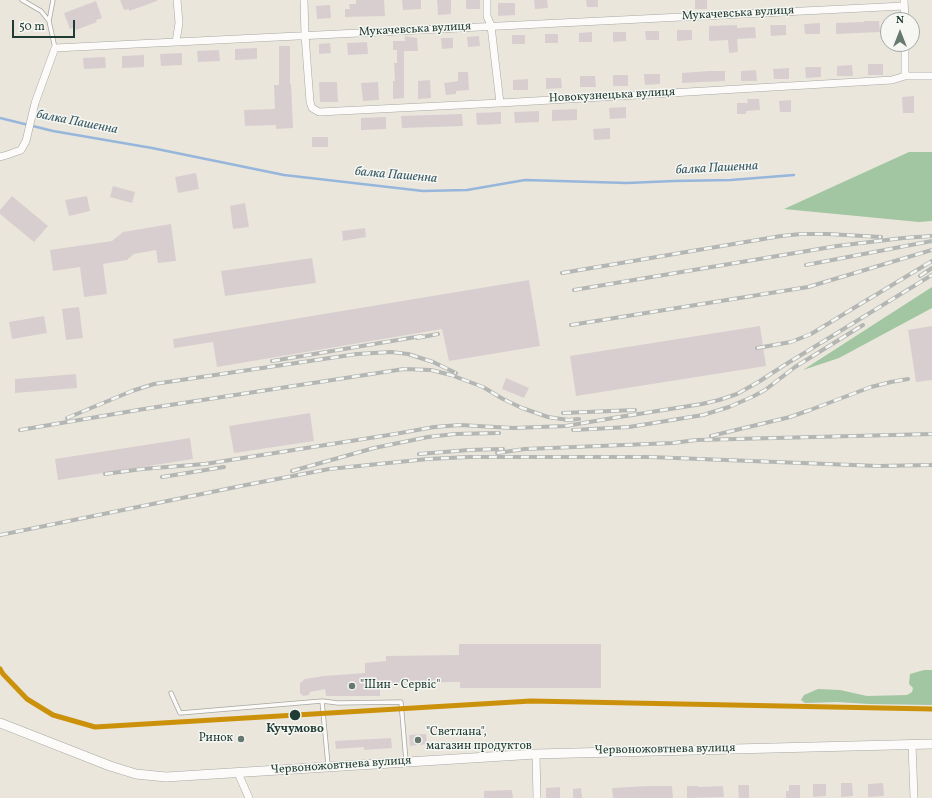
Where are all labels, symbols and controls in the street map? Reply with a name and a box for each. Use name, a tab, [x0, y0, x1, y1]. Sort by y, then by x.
street label: Мукачевська вулиця	[681, 4, 795, 24]
scale bar	[14, 12, 77, 38]
north arrow	[880, 12, 920, 52]
text: N	[896, 13, 904, 28]
text: 50 m	[19, 19, 45, 35]
street label: Мукачевська вулиця	[358, 20, 472, 40]
street label: Новокузнецька вулиця	[549, 86, 675, 106]
water label: балка Пашенна	[35, 107, 119, 139]
water label: балка Пашенна	[675, 159, 759, 179]
water label: балка Пашенна	[354, 165, 438, 187]
place label: "Шин - Сервіс"	[360, 679, 440, 693]
marker: "Шин - Сервіс"	[347, 681, 357, 691]
marker: Кучумово	[288, 708, 302, 722]
place label: Кучумово	[266, 723, 324, 737]
place label: "Светлана", магазин продуктов	[426, 726, 532, 754]
place label: Ринок	[199, 732, 233, 746]
marker: Ринок	[236, 734, 246, 744]
marker: "Светлана", магазин продуктов	[413, 735, 423, 745]
street label: Червоножовтнева вулиця	[594, 742, 736, 758]
street label: Червоножовтнева вулиця	[270, 754, 412, 778]

